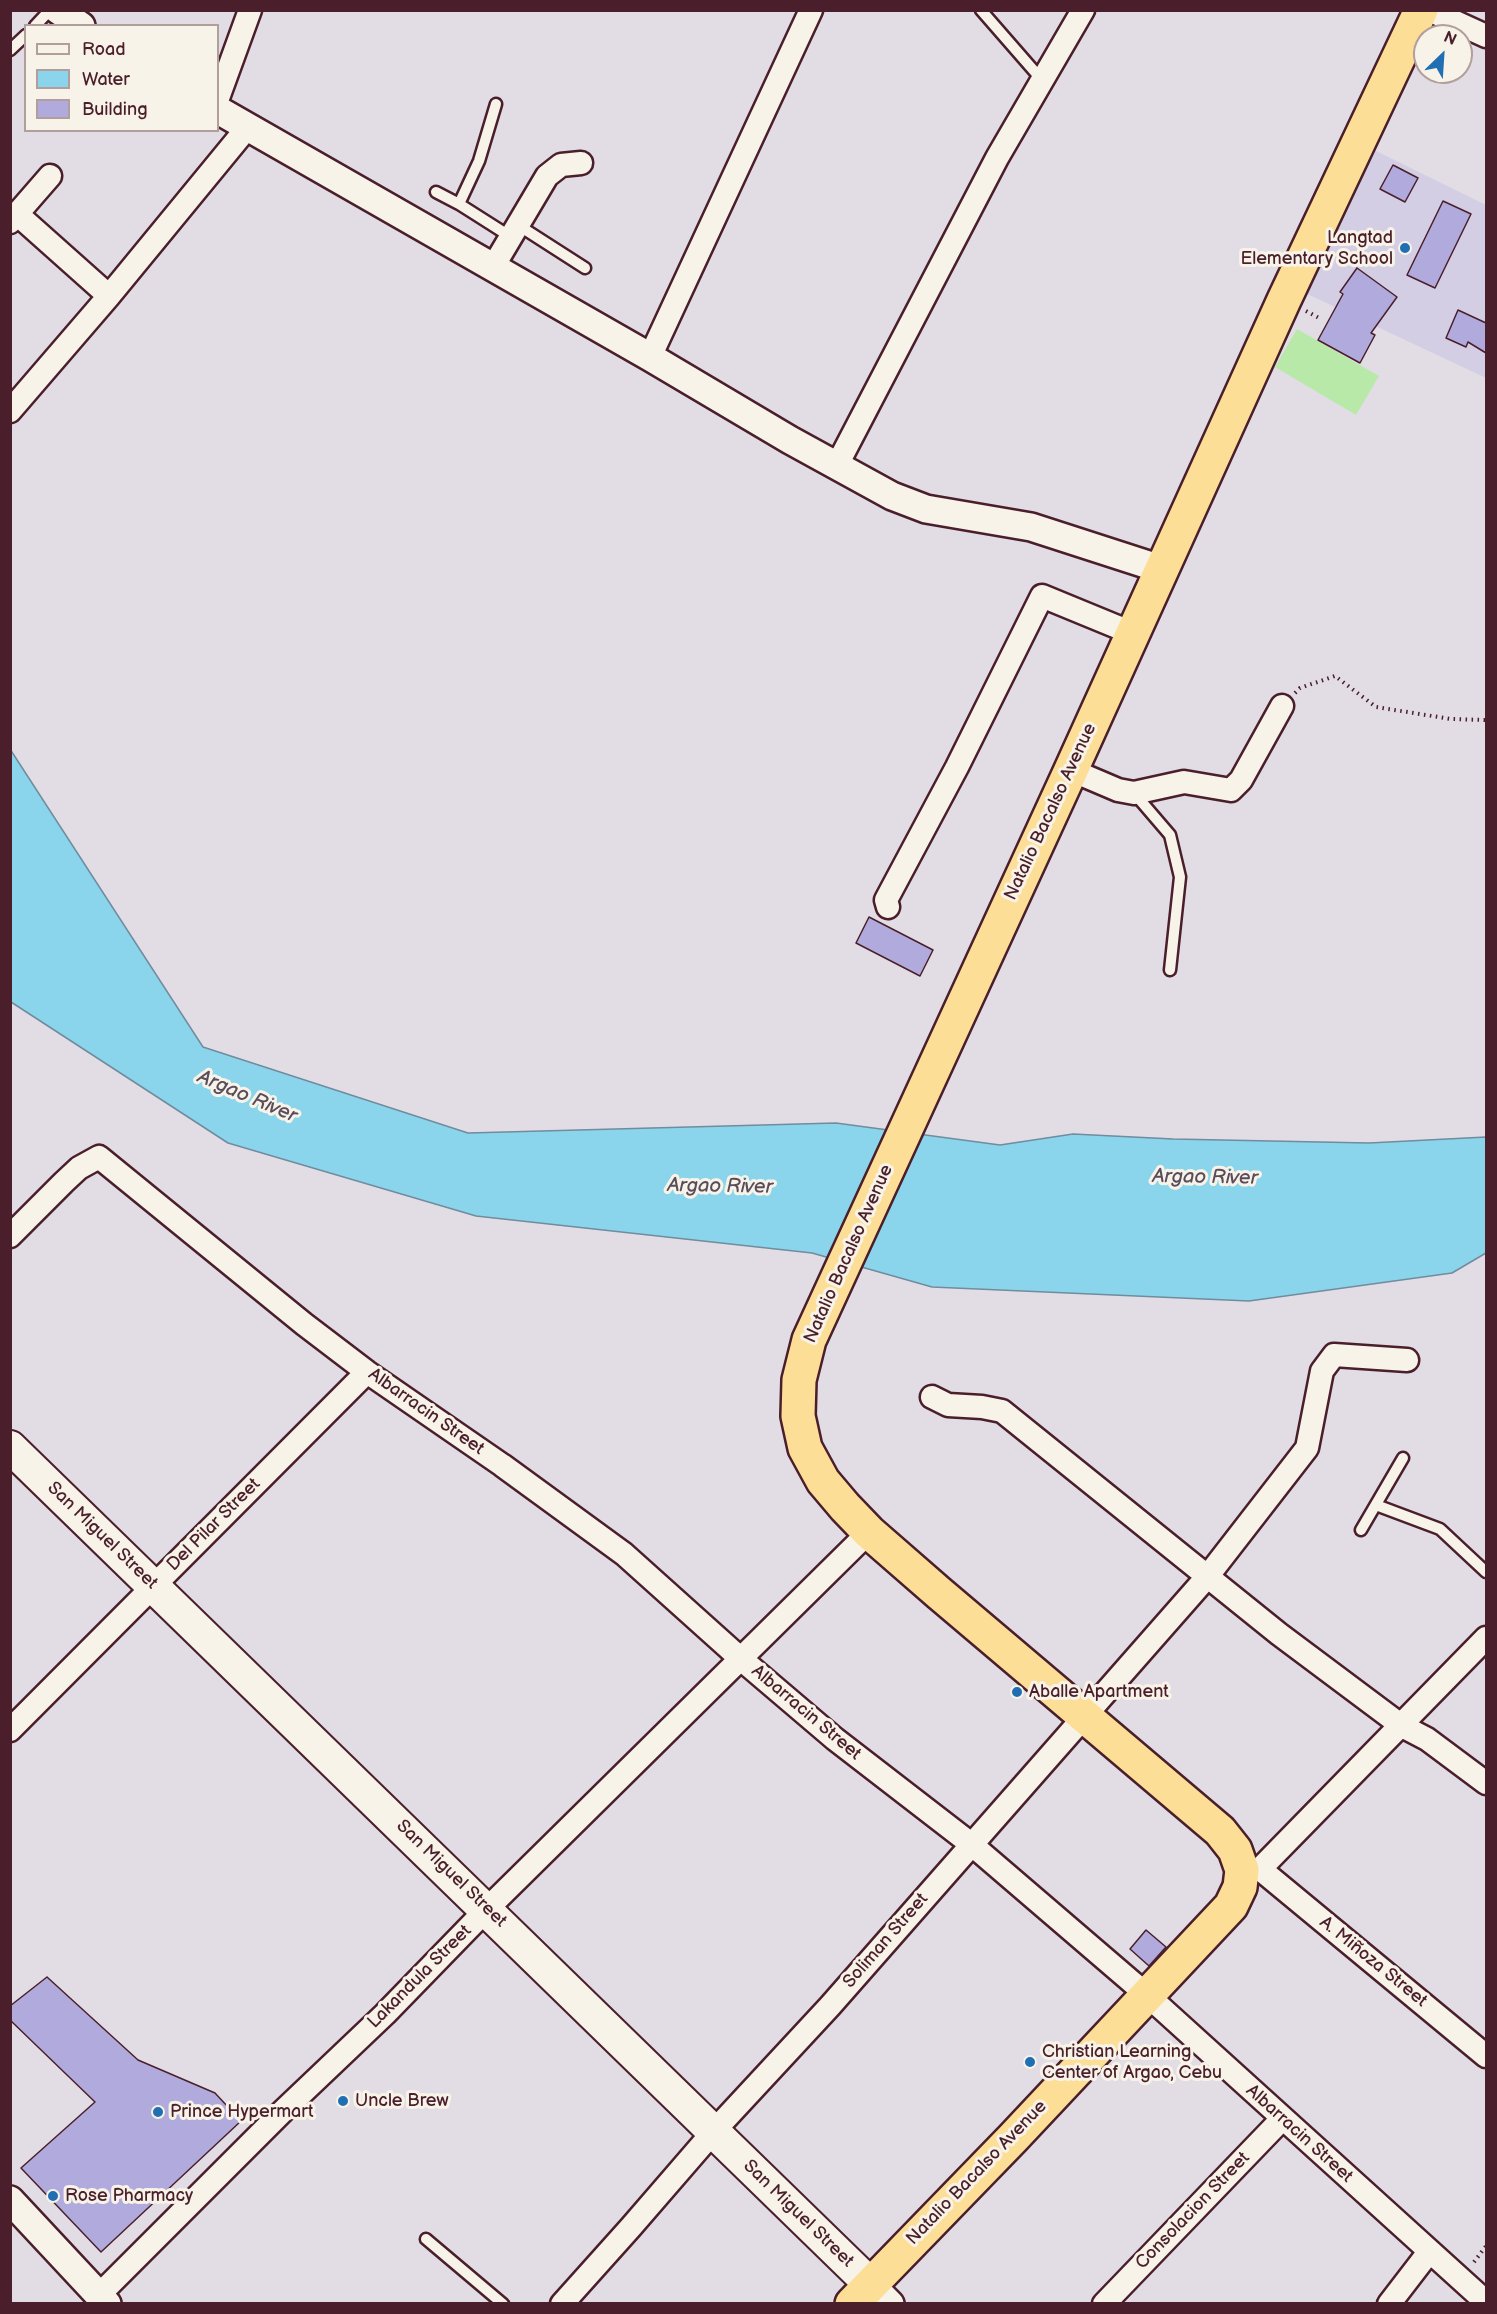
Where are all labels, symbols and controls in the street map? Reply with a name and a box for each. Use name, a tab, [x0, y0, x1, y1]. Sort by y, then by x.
legend	[24, 24, 219, 132]
north arrow	[1413, 24, 1473, 84]
text: N	[1441, 28, 1459, 50]
text: Road	[82, 39, 126, 60]
text: Water	[82, 69, 130, 90]
text: Building	[82, 99, 148, 120]
place label: Langtad Elementary School	[1240, 227, 1393, 270]
marker: Langtad Elementary School	[1398, 241, 1412, 255]
street label: Natalio Bacalso Avenue	[1000, 720, 1102, 904]
water label: Argao River	[194, 1065, 300, 1129]
street label: Natalio Bacalso Avenue	[800, 1161, 898, 1347]
water label: Argao River	[1152, 1165, 1258, 1191]
water label: Argao River	[667, 1174, 773, 1200]
street label: Albarracin Street	[364, 1364, 488, 1460]
street label: Del Pilar Street	[163, 1474, 265, 1576]
street label: San Miguel Street	[42, 1478, 162, 1594]
street label: Albarracin Street	[747, 1661, 865, 1765]
place label: Aballe Apartment	[1029, 1681, 1169, 1703]
marker: Aballe Apartment	[1010, 1685, 1024, 1699]
street label: San Miguel Street	[391, 1816, 511, 1932]
street label: Soliman Street	[839, 1889, 933, 1993]
street label: A. Miñoza Street	[1315, 1912, 1431, 2012]
street label: Lakandula Street	[364, 1921, 476, 2033]
place label: Christian Learning Center of Argao, Cebu	[1042, 2041, 1222, 2084]
marker: Christian Learning Center of Argao, Cebu	[1023, 2055, 1037, 2069]
street label: Albarracin Street	[1241, 2080, 1357, 2188]
place label: Uncle Brew	[355, 2090, 449, 2112]
marker: Uncle Brew	[336, 2094, 350, 2108]
street label: Natalio Bacalso Avenue	[902, 2096, 1052, 2250]
place label: Prince Hypermart	[170, 2101, 313, 2123]
marker: Prince Hypermart	[151, 2105, 165, 2119]
street label: Consolacion Street	[1131, 2148, 1255, 2274]
street label: San Miguel Street	[738, 2156, 858, 2272]
place label: Rose Pharmacy	[65, 2185, 193, 2207]
marker: Rose Pharmacy	[46, 2189, 60, 2203]

